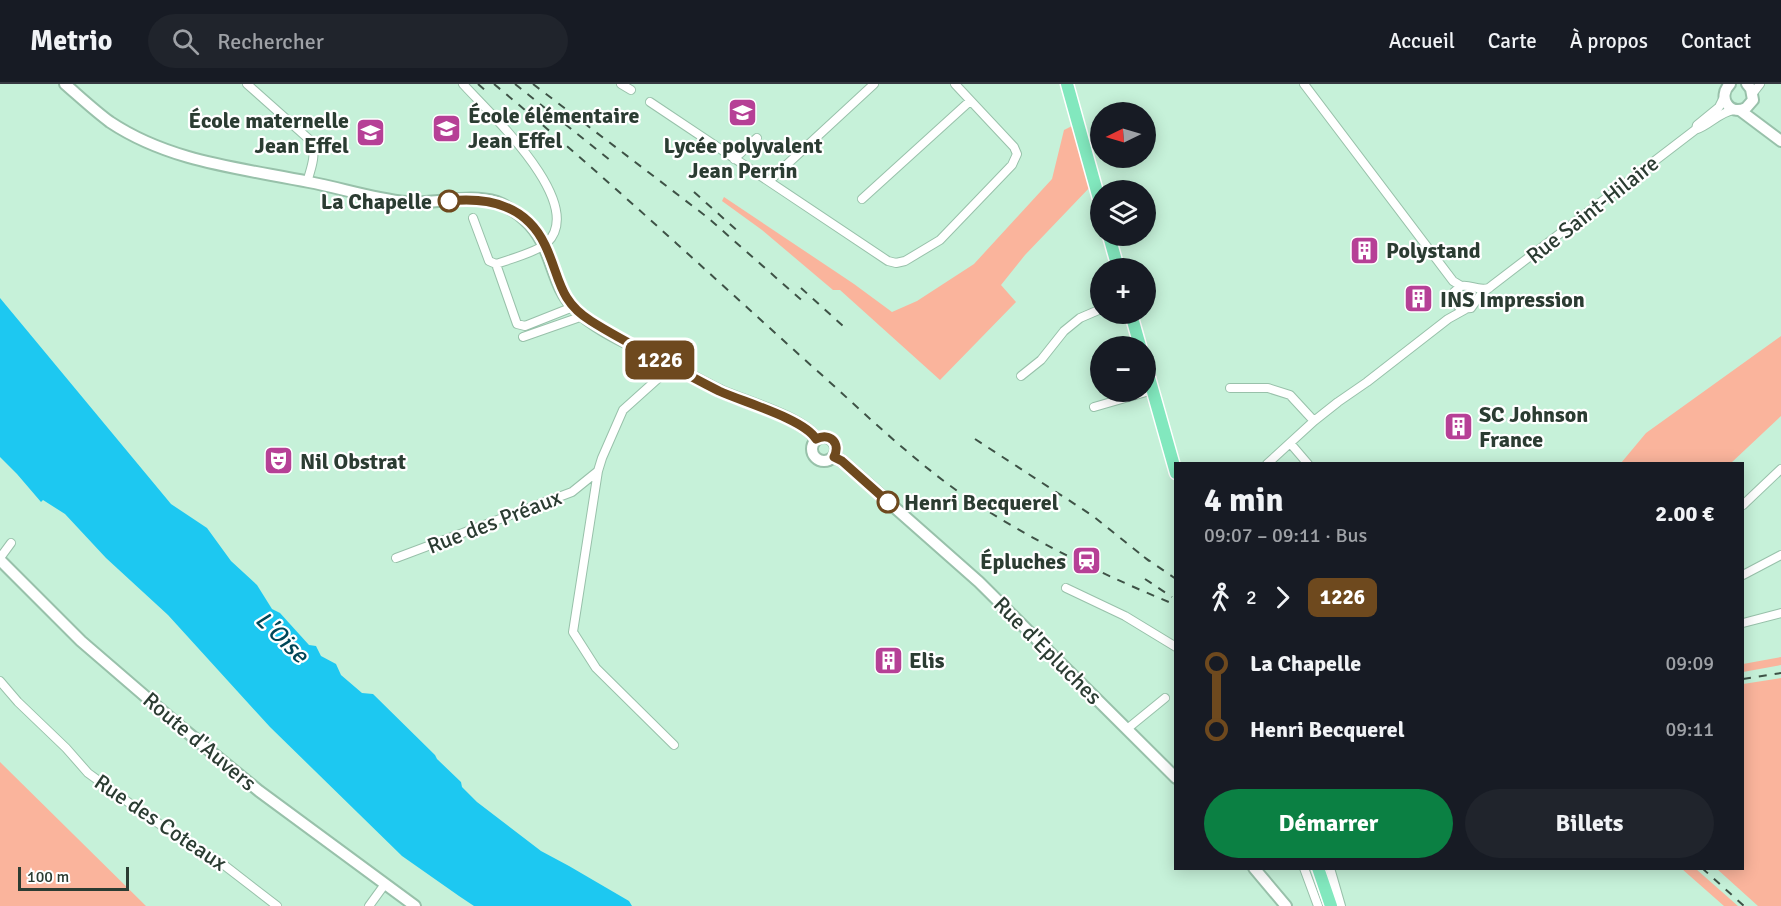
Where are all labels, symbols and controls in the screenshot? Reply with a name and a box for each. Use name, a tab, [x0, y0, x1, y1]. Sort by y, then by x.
search box	[148, 14, 568, 68]
text: Metrio	[30, 24, 112, 58]
icon: search	[169, 25, 202, 58]
text: Rechercher	[217, 28, 324, 55]
text: Accueil	[1389, 28, 1455, 54]
text: Carte	[1488, 28, 1537, 54]
text: À propos	[1570, 28, 1648, 54]
text: Contact	[1681, 28, 1751, 54]
school or university icon: Lycée polyvalent Jean Perrin	[727, 97, 759, 129]
place label: École élémentaire Jean Effel	[468, 102, 639, 154]
north arrow	[1090, 102, 1156, 168]
map controls	[1090, 102, 1156, 402]
place label: École maternelle Jean Effel	[189, 107, 349, 159]
school or university icon: École élémentaire Jean Effel	[431, 112, 463, 144]
school or university icon: École maternelle Jean Effel	[354, 117, 386, 149]
place label: Lycée polyvalent Jean Perrin	[663, 132, 823, 184]
street label: Rue Saint-Hilaire	[1521, 149, 1664, 269]
button: layers	[1090, 180, 1156, 246]
place label: La Chapelle	[321, 188, 432, 215]
marker: La Chapelle	[438, 190, 460, 212]
building icon: Polystand	[1349, 234, 1381, 266]
place label: Polystand	[1386, 237, 1481, 264]
button: +	[1090, 258, 1156, 324]
building icon: INS Impression	[1403, 283, 1435, 315]
place label: INS Impression	[1440, 286, 1585, 313]
button: −	[1090, 336, 1156, 402]
line badge: 1226	[618, 340, 702, 380]
text: 1226	[637, 347, 683, 373]
place label: SC Johnson France	[1479, 401, 1588, 453]
building icon: SC Johnson France	[1442, 411, 1474, 443]
theatre icon: Nil Obstrat	[263, 445, 295, 477]
place label: Nil Obstrat	[300, 448, 406, 475]
text: 4 min	[1204, 480, 1284, 521]
street label: Rue des Préaux	[423, 483, 565, 559]
place label: Henri Becquerel	[904, 489, 1059, 516]
marker: Henri Becquerel	[877, 491, 899, 513]
text: 2.00 €	[1655, 500, 1714, 527]
text: 09:07 – 09:11 · Bus	[1204, 523, 1367, 548]
station icon: Épluches	[1071, 545, 1103, 577]
place label: Épluches	[980, 548, 1066, 575]
icon: walk	[1204, 581, 1237, 614]
icon: forward	[1266, 581, 1299, 614]
text: 1226	[1320, 584, 1365, 610]
text: 2	[1246, 585, 1257, 610]
street label: Rue d'Epluches	[988, 591, 1107, 710]
water label: L'Oise	[249, 605, 315, 670]
building icon: Elis	[872, 644, 904, 676]
place label: Elis	[909, 647, 945, 674]
text: La Chapelle	[1250, 650, 1361, 677]
text: 09:09	[1665, 651, 1714, 676]
street label: Route d'Auvers	[138, 686, 262, 797]
text: Henri Becquerel	[1250, 716, 1405, 743]
text: 09:11	[1665, 717, 1714, 742]
street label: Rue des Coteaux	[89, 768, 232, 877]
button: Démarrer	[1204, 789, 1453, 858]
button: Billets	[1465, 789, 1714, 858]
scale bar	[18, 864, 129, 892]
text: 100 m	[27, 867, 69, 887]

